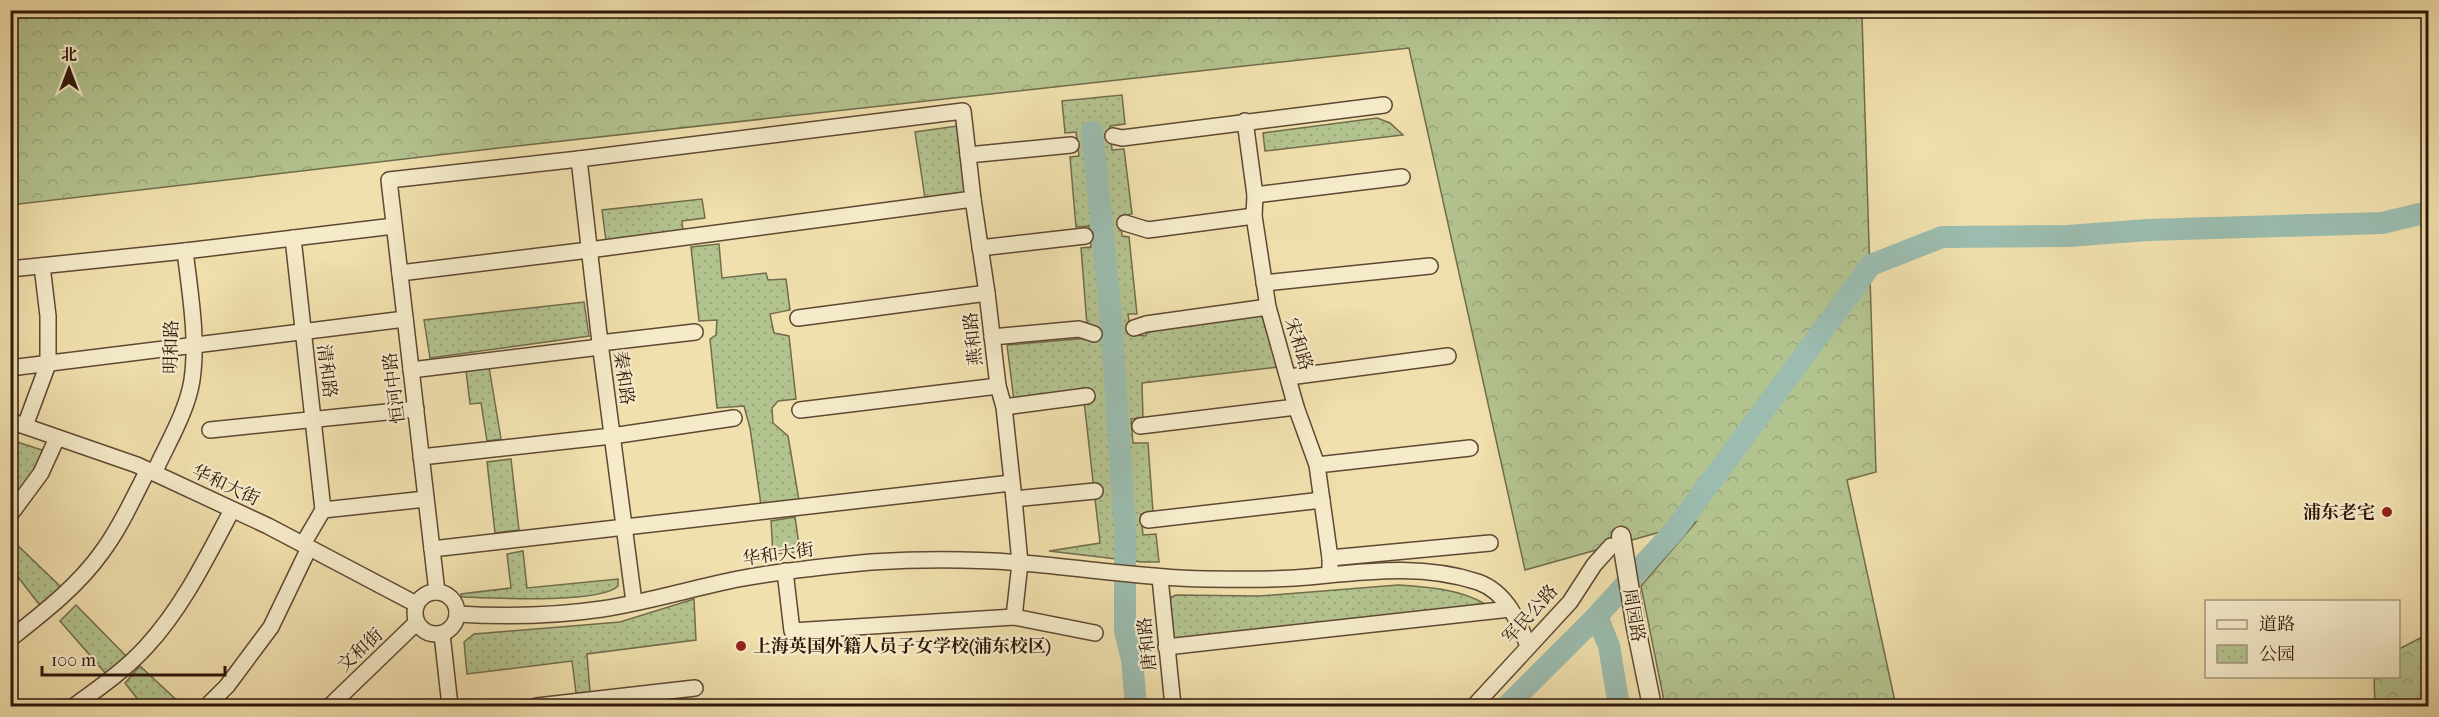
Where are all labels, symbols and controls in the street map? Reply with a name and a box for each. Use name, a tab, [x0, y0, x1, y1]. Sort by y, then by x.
north arrow	[39, 39, 99, 99]
text: 北	[61, 45, 77, 64]
street label: 燕和路	[960, 311, 987, 367]
street label: 宋和路	[1281, 315, 1316, 373]
street label: 明和路	[161, 320, 182, 374]
street label: 清和路	[313, 343, 340, 399]
street label: 秦和路	[609, 350, 638, 406]
street label: 恒河中路	[380, 351, 409, 425]
street label: 华和大街	[189, 461, 263, 510]
place label: 浦东老宅	[2303, 502, 2375, 523]
marker: 浦东老宅	[2380, 505, 2394, 519]
street label: 华和大街	[741, 539, 815, 570]
street label: 军民公路	[1498, 581, 1562, 648]
street label: 周园路	[1618, 587, 1649, 643]
legend	[2205, 600, 2400, 678]
text: 道路	[2259, 614, 2295, 635]
street label: 唐和路	[1134, 616, 1161, 672]
street label: 文和街	[333, 624, 387, 676]
place label: 上海英国外籍人员子女学校(浦东校区)	[753, 636, 1051, 657]
scale bar	[42, 639, 225, 677]
marker: 上海英国外籍人员子女学校(浦东校区)	[734, 639, 748, 653]
text: 公园	[2259, 644, 2295, 665]
text: 100 m	[51, 650, 96, 671]

